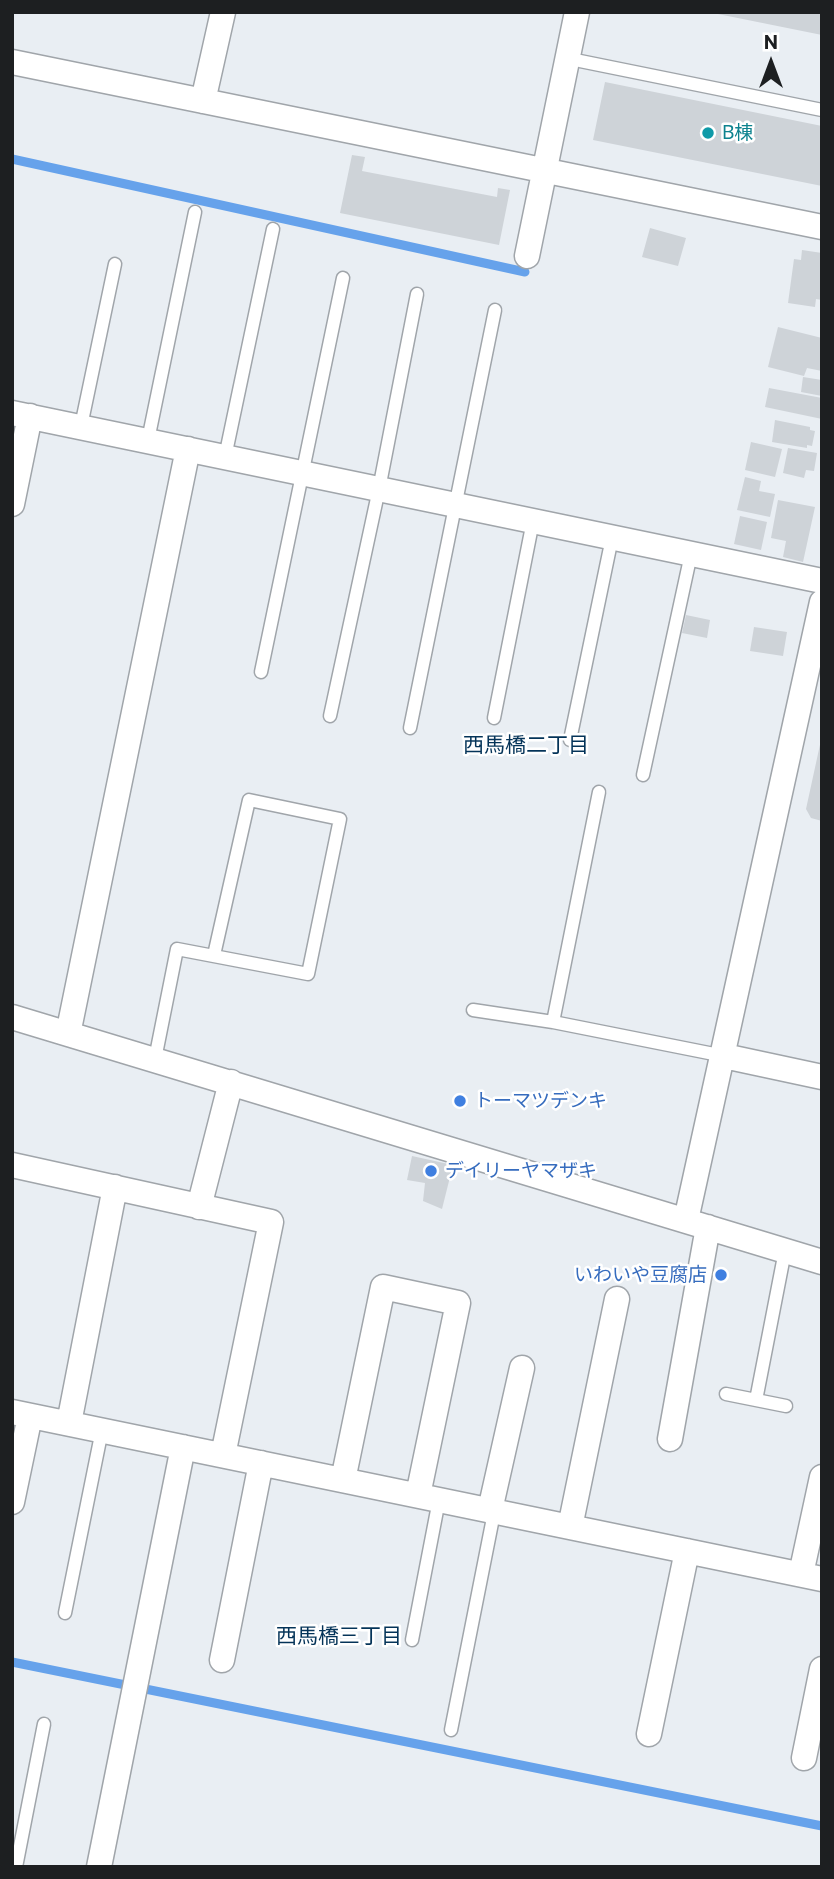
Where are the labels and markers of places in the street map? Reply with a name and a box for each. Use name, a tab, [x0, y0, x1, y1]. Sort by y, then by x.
place label: B棟	[722, 122, 753, 144]
marker: B棟	[700, 125, 716, 141]
place label: トーマツデンキ	[474, 1090, 607, 1112]
marker: トーマツデンキ	[452, 1093, 468, 1109]
place label: デイリーヤマザキ	[445, 1160, 597, 1182]
marker: デイリーヤマザキ	[423, 1163, 439, 1179]
place label: いわいや豆腐店	[574, 1264, 707, 1286]
marker: いわいや豆腐店	[713, 1267, 729, 1283]

